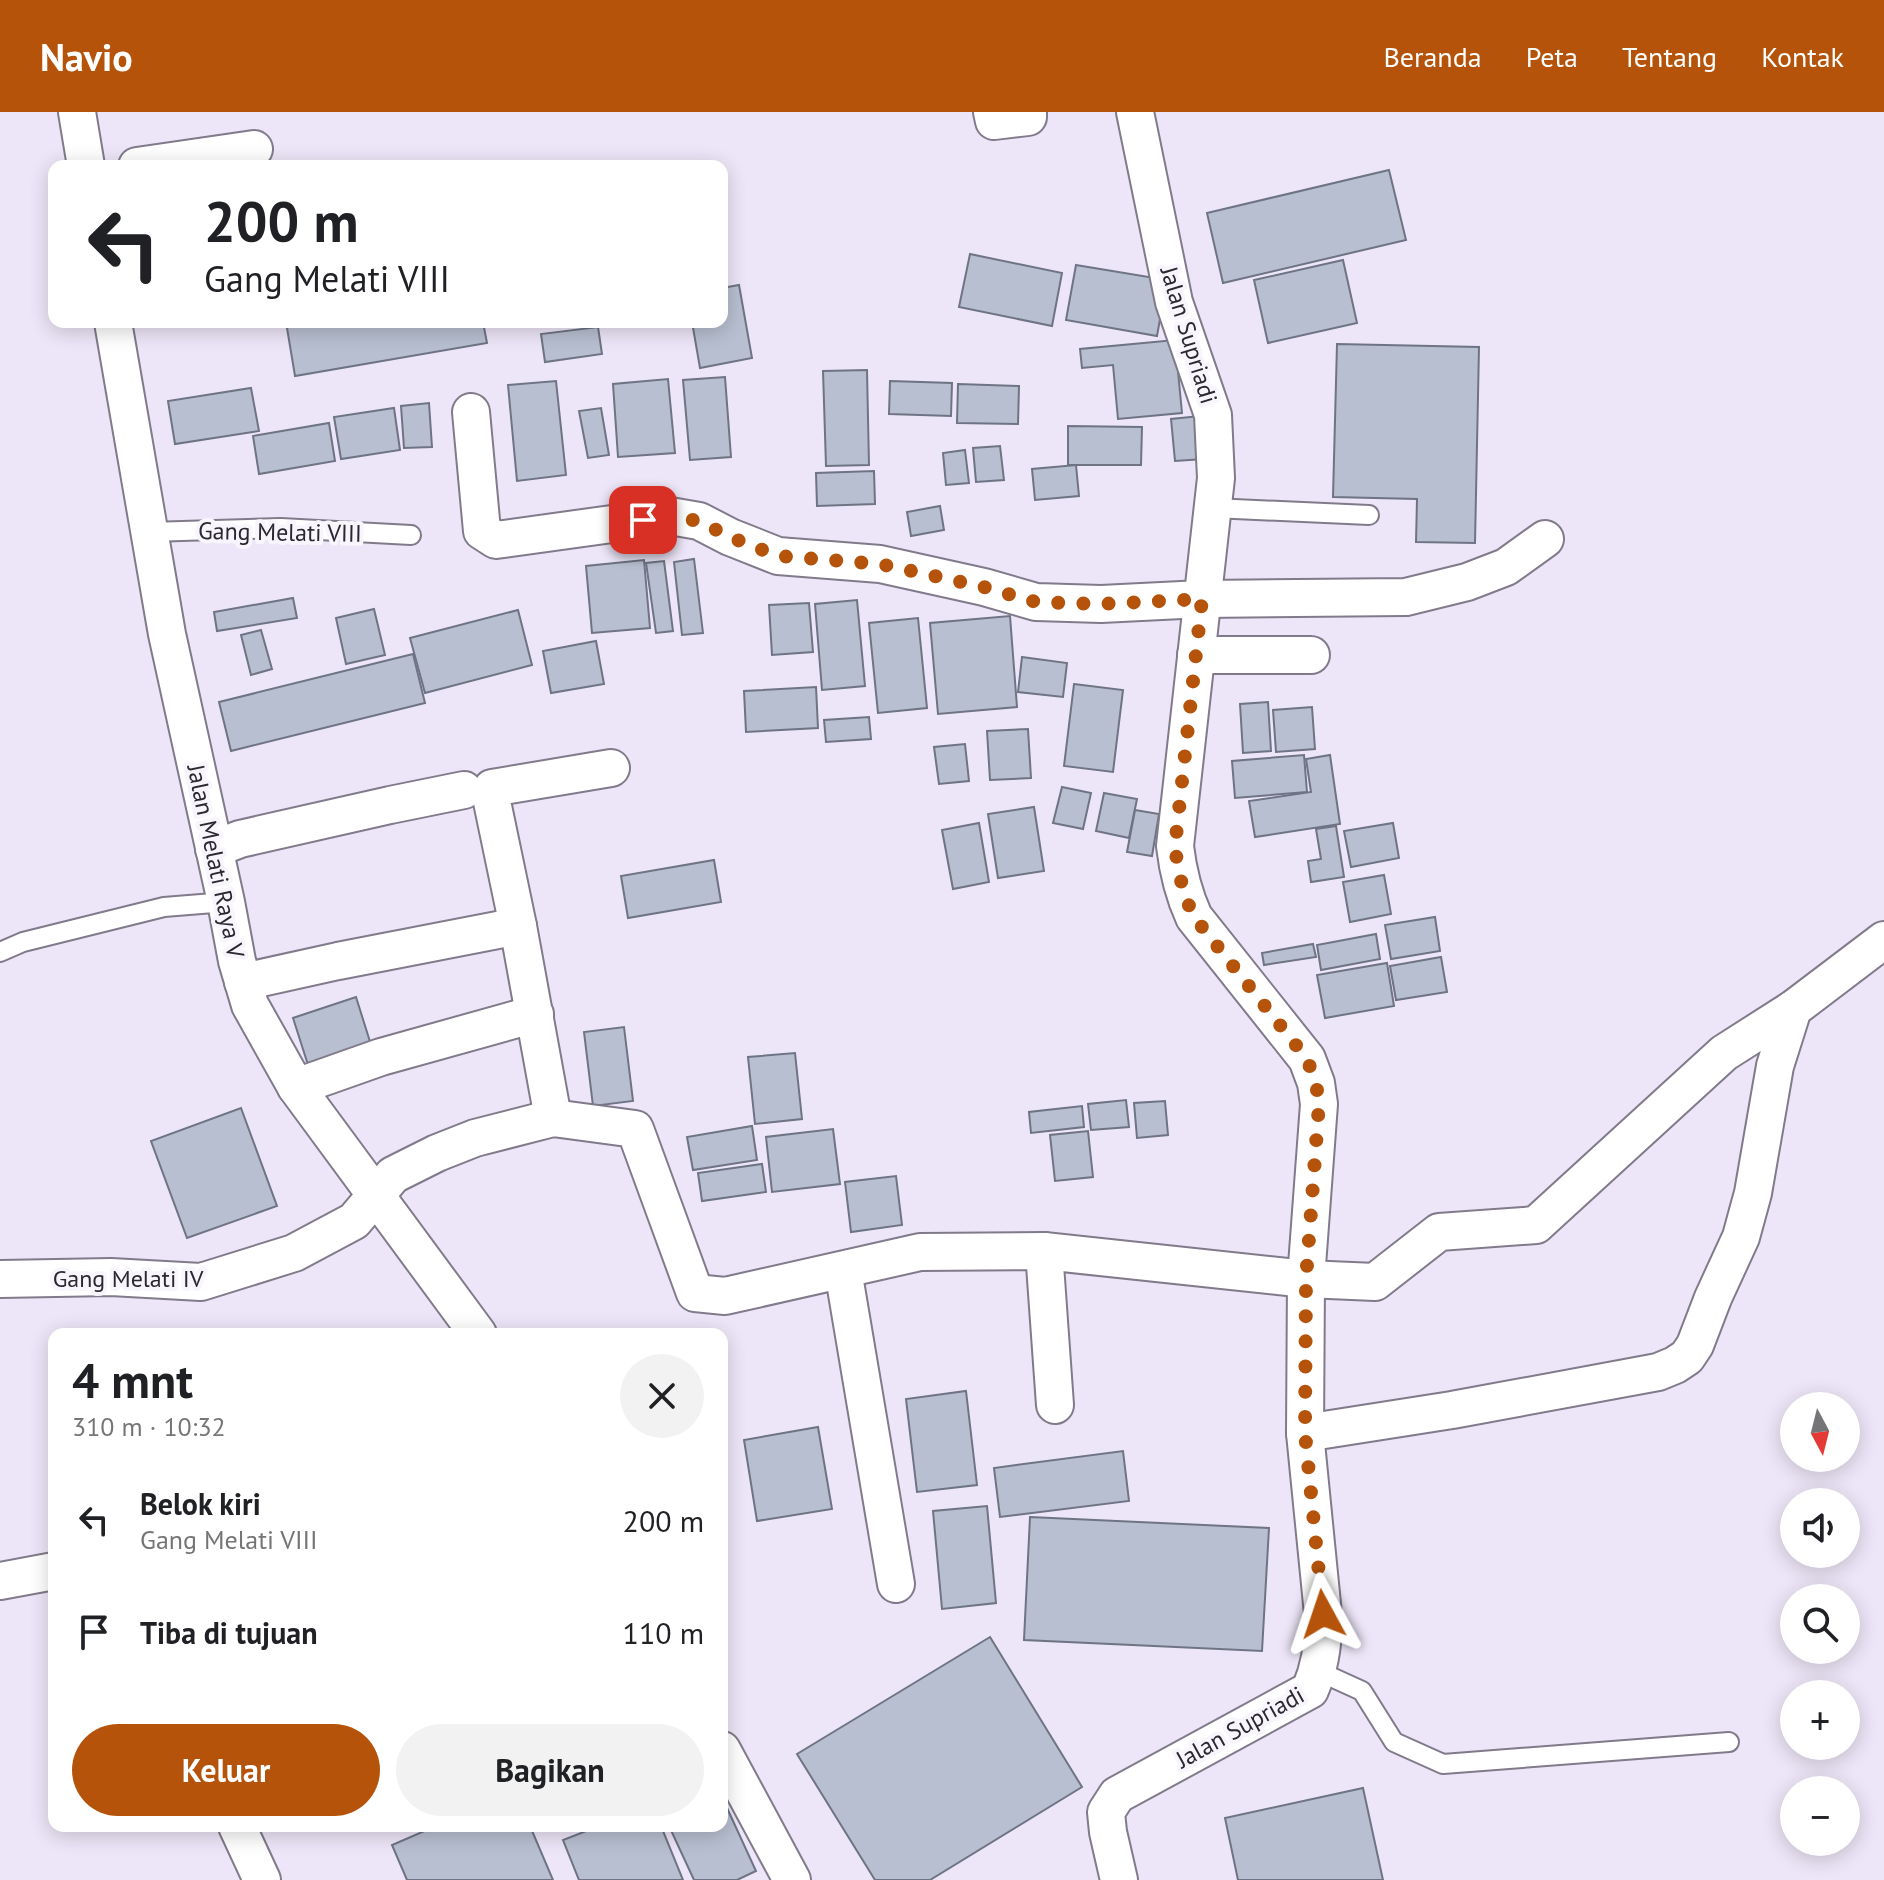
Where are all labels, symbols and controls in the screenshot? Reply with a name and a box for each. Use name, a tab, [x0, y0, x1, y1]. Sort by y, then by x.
text: Navio	[40, 32, 133, 81]
text: Beranda	[1383, 38, 1482, 75]
text: Peta	[1526, 38, 1578, 75]
text: Tentang	[1622, 38, 1717, 75]
text: Kontak	[1761, 38, 1844, 75]
text: 200 m	[204, 185, 359, 257]
icon: left	[72, 192, 176, 296]
text: Gang Melati VIII	[204, 255, 450, 302]
street label: Jalan Supriadi	[1153, 262, 1225, 407]
pin	[609, 486, 677, 554]
icon: arrive	[621, 498, 665, 542]
street label: Gang Melati VIII	[198, 515, 362, 549]
street label: Jalan Melati Raya V	[180, 761, 252, 961]
street label: Gang Melati IV	[53, 1263, 204, 1294]
text: 4 mnt	[72, 1349, 193, 1411]
button: close	[620, 1354, 704, 1438]
north arrow	[1780, 1392, 1860, 1472]
map controls	[1780, 1392, 1860, 1856]
text: 310 m · 10:32	[72, 1410, 226, 1443]
text: Belok kiri	[140, 1484, 261, 1523]
button: sound	[1780, 1488, 1860, 1568]
icon: left	[72, 1498, 116, 1542]
text: 200 m	[623, 1501, 704, 1540]
text: Gang Melati VIII	[140, 1523, 318, 1556]
position arrow	[1281, 1572, 1365, 1656]
button: search	[1780, 1584, 1860, 1664]
icon: arrive	[72, 1610, 116, 1654]
text: Tiba di tujuan	[140, 1613, 318, 1652]
text: 110 m	[623, 1613, 704, 1652]
street label: Jalan Supriadi	[1170, 1679, 1310, 1775]
button: +	[1780, 1680, 1860, 1760]
button: Keluar	[72, 1724, 380, 1816]
button: Bagikan	[396, 1724, 704, 1816]
button: −	[1780, 1776, 1860, 1856]

